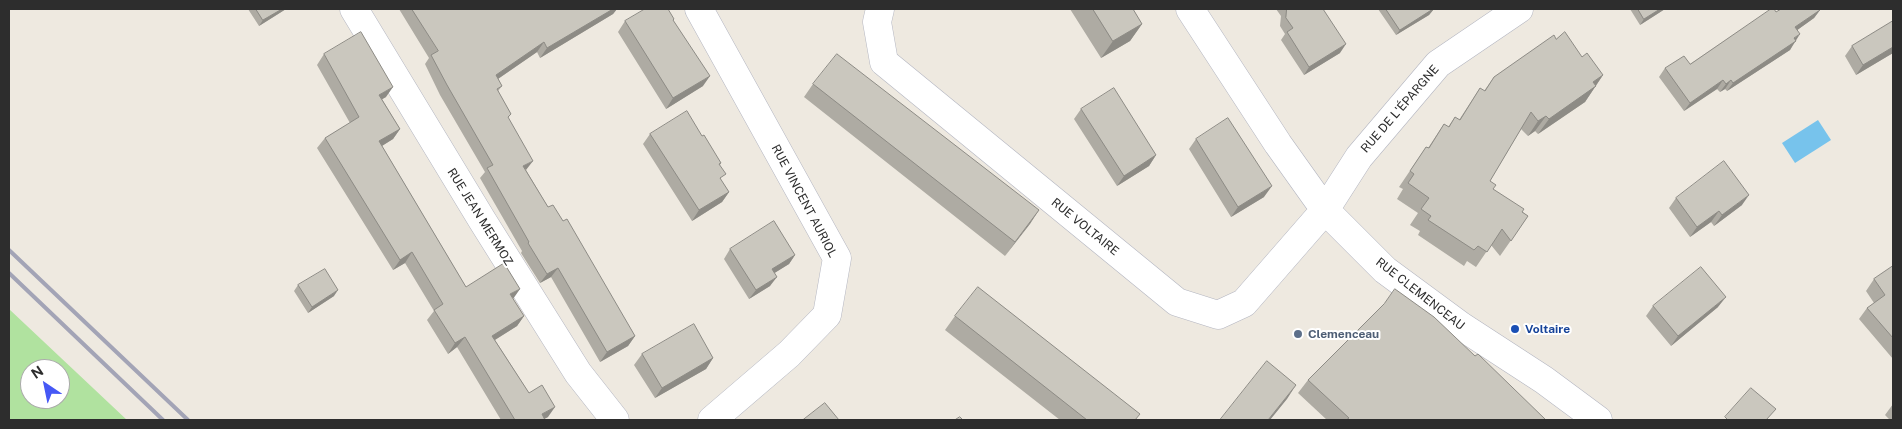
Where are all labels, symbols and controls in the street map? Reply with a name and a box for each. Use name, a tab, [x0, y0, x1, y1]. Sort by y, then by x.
street label: RUE DE L'ÉPARGNE	[1358, 62, 1442, 156]
street label: RUE VINCENT AURIOL	[768, 142, 840, 260]
street label: RUE JEAN MERMOZ	[444, 166, 516, 268]
street label: RUE VOLTAIRE	[1048, 195, 1122, 259]
street label: RUE CLEMENCEAU	[1373, 255, 1467, 333]
place label: Voltaire	[1525, 322, 1570, 336]
marker: Voltaire	[1509, 323, 1521, 335]
place label: Clemenceau	[1308, 327, 1379, 341]
marker: Clemenceau	[1292, 328, 1304, 340]
north arrow	[20, 359, 70, 409]
text: N	[28, 363, 46, 382]

